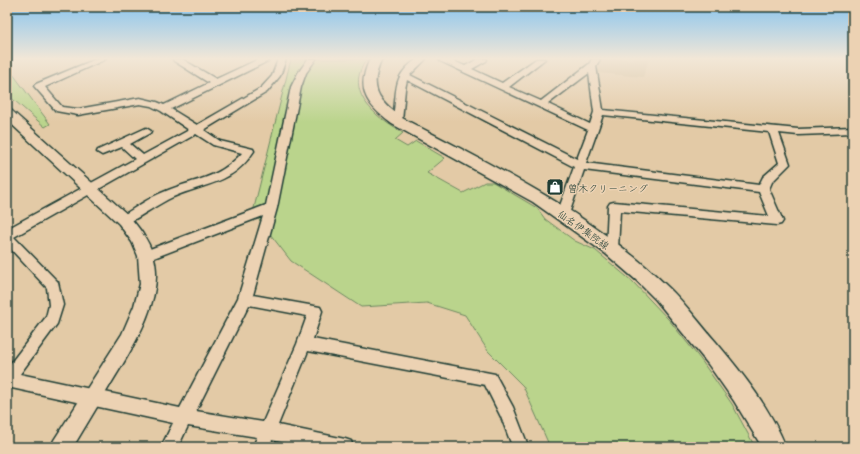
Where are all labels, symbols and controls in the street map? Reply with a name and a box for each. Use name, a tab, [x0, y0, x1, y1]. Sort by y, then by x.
shop icon: 曽木クリーニング	[545, 177, 565, 197]
place label: 曽木クリーニング	[568, 180, 648, 195]
street label: 仙名伊集院線	[555, 206, 613, 252]

